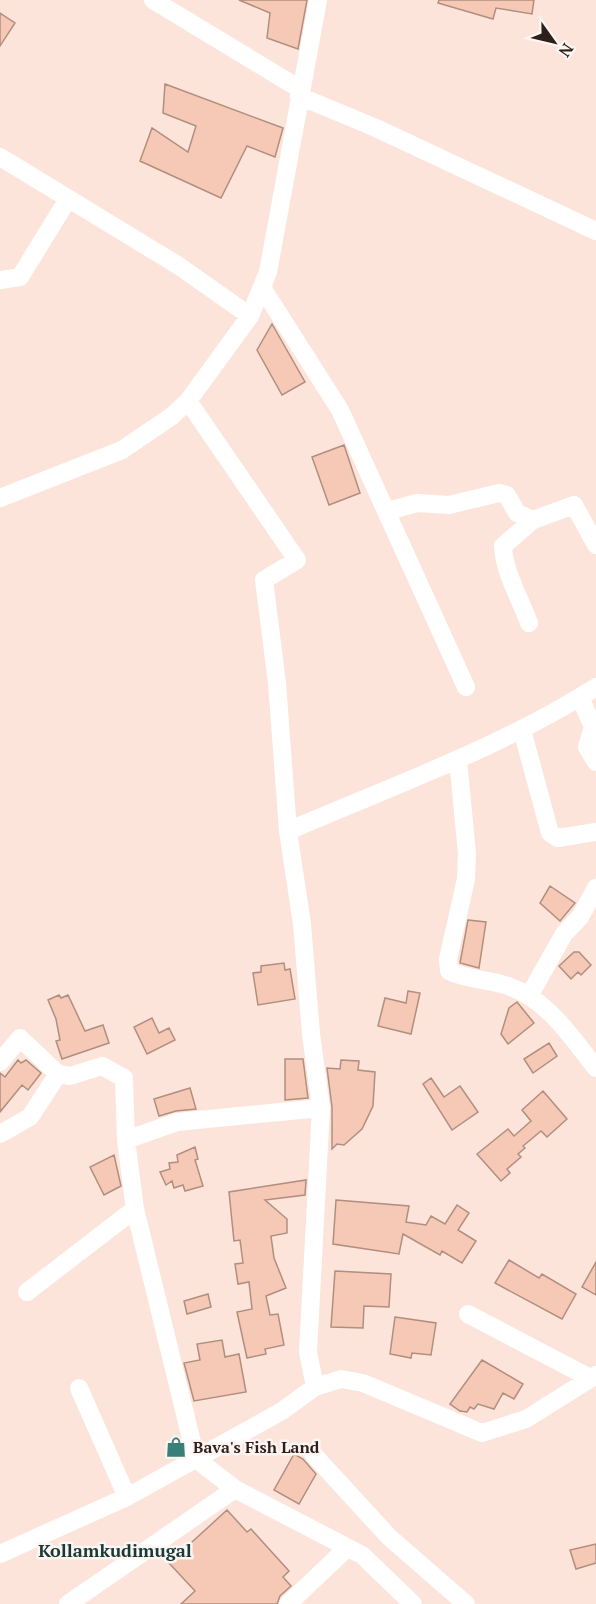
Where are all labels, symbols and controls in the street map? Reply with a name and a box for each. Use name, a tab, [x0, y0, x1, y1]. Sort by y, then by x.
north arrow	[524, 12, 584, 72]
text: N	[554, 39, 579, 62]
shop icon: Bava's Fish Land	[164, 1435, 188, 1459]
place label: Bava's Fish Land	[193, 1436, 320, 1458]
district label: Kollamkudimugal	[38, 1538, 192, 1562]

